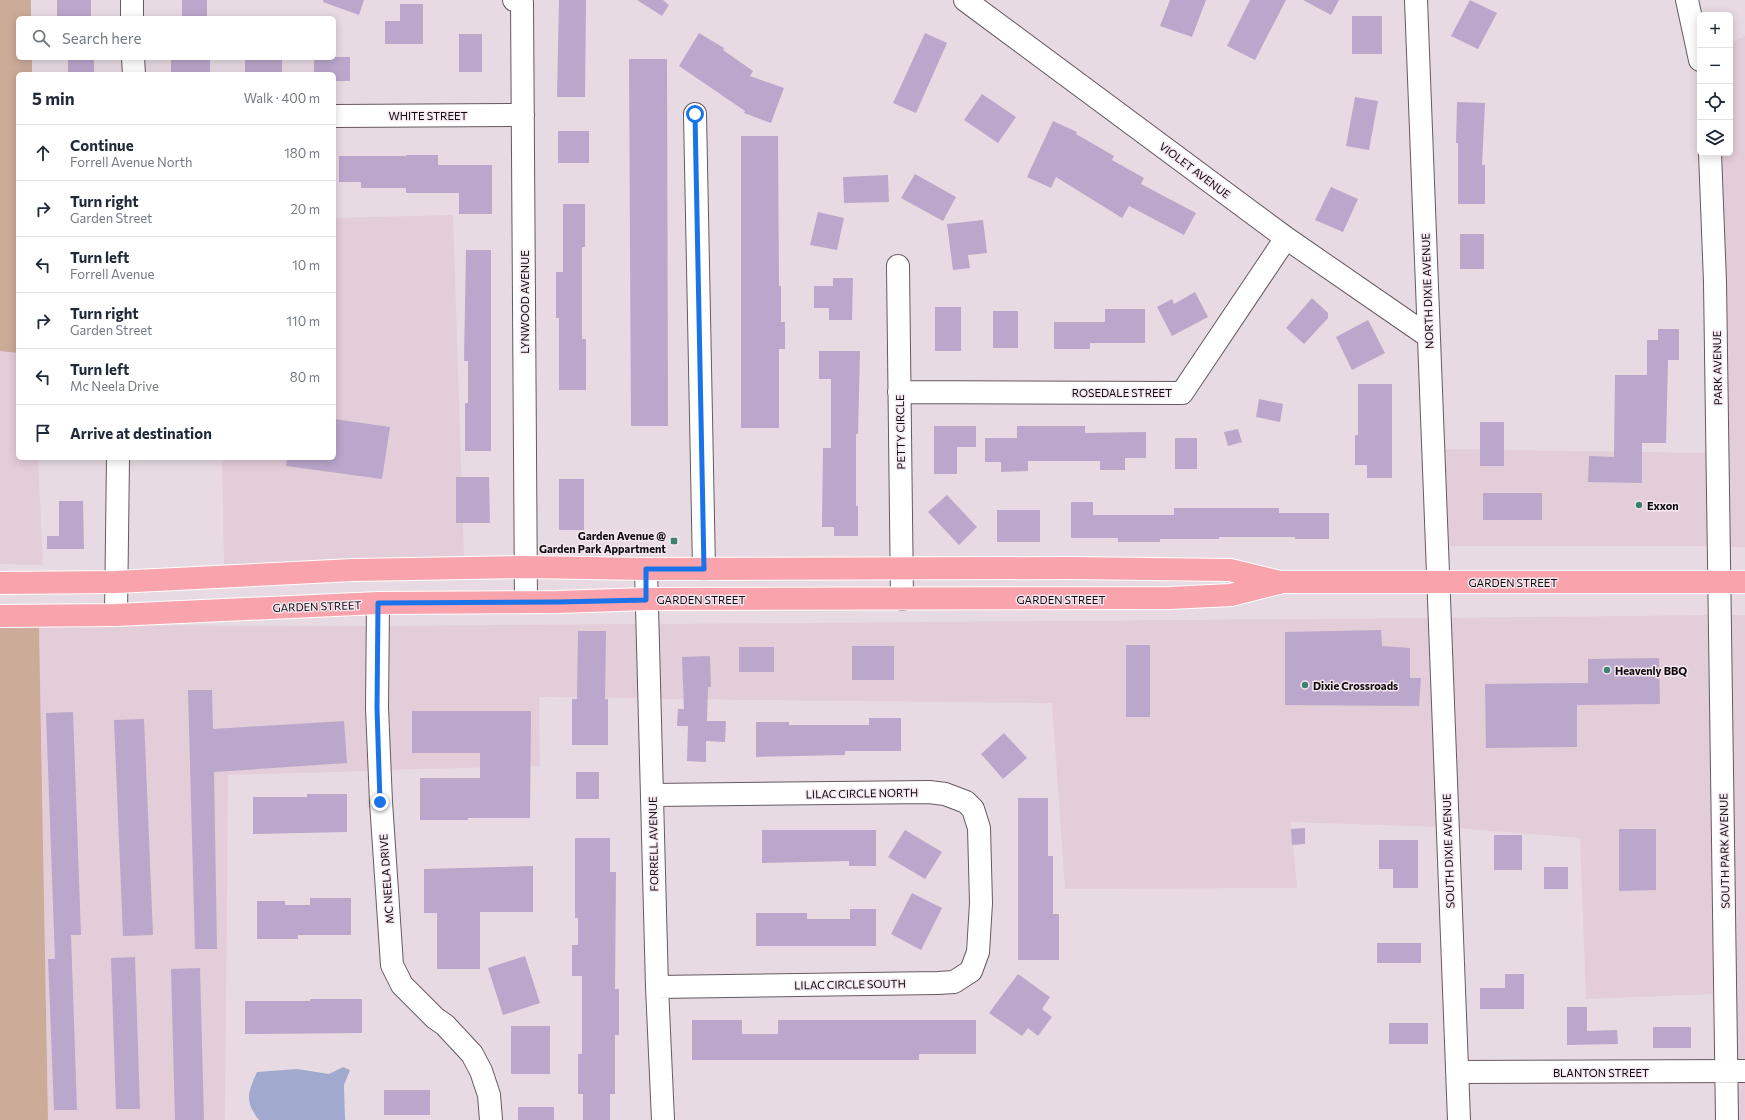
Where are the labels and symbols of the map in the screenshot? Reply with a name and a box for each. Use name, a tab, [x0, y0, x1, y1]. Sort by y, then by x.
route start	[686, 105, 704, 123]
street label: WHITE STREET	[388, 109, 468, 122]
street label: VIOLET AVENUE	[1157, 139, 1233, 201]
street label: NORTH DIXIE AVENUE	[1418, 233, 1436, 349]
street label: LYNWOOD AVENUE	[518, 250, 531, 354]
street label: PARK AVENUE	[1710, 331, 1724, 405]
street label: ROSEDALE STREET	[1072, 386, 1172, 399]
street label: PETTY CIRCLE	[893, 394, 907, 470]
place label: Exxon	[1647, 499, 1679, 512]
marker: Exxon	[1634, 500, 1644, 510]
place label: Garden Avenue @ Garden Park Appartment	[539, 529, 666, 555]
marker: Garden Avenue @ Garden Park Appartment	[669, 536, 679, 546]
street label: GARDEN STREET	[1469, 576, 1557, 589]
street label: GARDEN STREET	[657, 593, 745, 606]
street label: GARDEN STREET	[1017, 593, 1105, 606]
street label: GARDEN STREET	[272, 598, 362, 614]
place label: Heavenly BBQ	[1615, 664, 1687, 677]
marker: Heavenly BBQ	[1602, 665, 1612, 675]
place label: Dixie Crossroads	[1313, 679, 1398, 692]
marker: Dixie Crossroads	[1300, 680, 1310, 690]
street label: LILAC CIRCLE NORTH	[806, 786, 918, 800]
route end	[371, 793, 389, 811]
street label: SOUTH DIXIE AVENUE	[1439, 793, 1457, 909]
street label: SOUTH PARK AVENUE	[1716, 793, 1732, 909]
street label: FORRELL AVENUE	[646, 796, 660, 892]
street label: MC NEELA DRIVE	[376, 834, 396, 924]
street label: LILAC CIRCLE SOUTH	[794, 977, 906, 991]
street label: BLANTON STREET	[1553, 1066, 1649, 1079]

